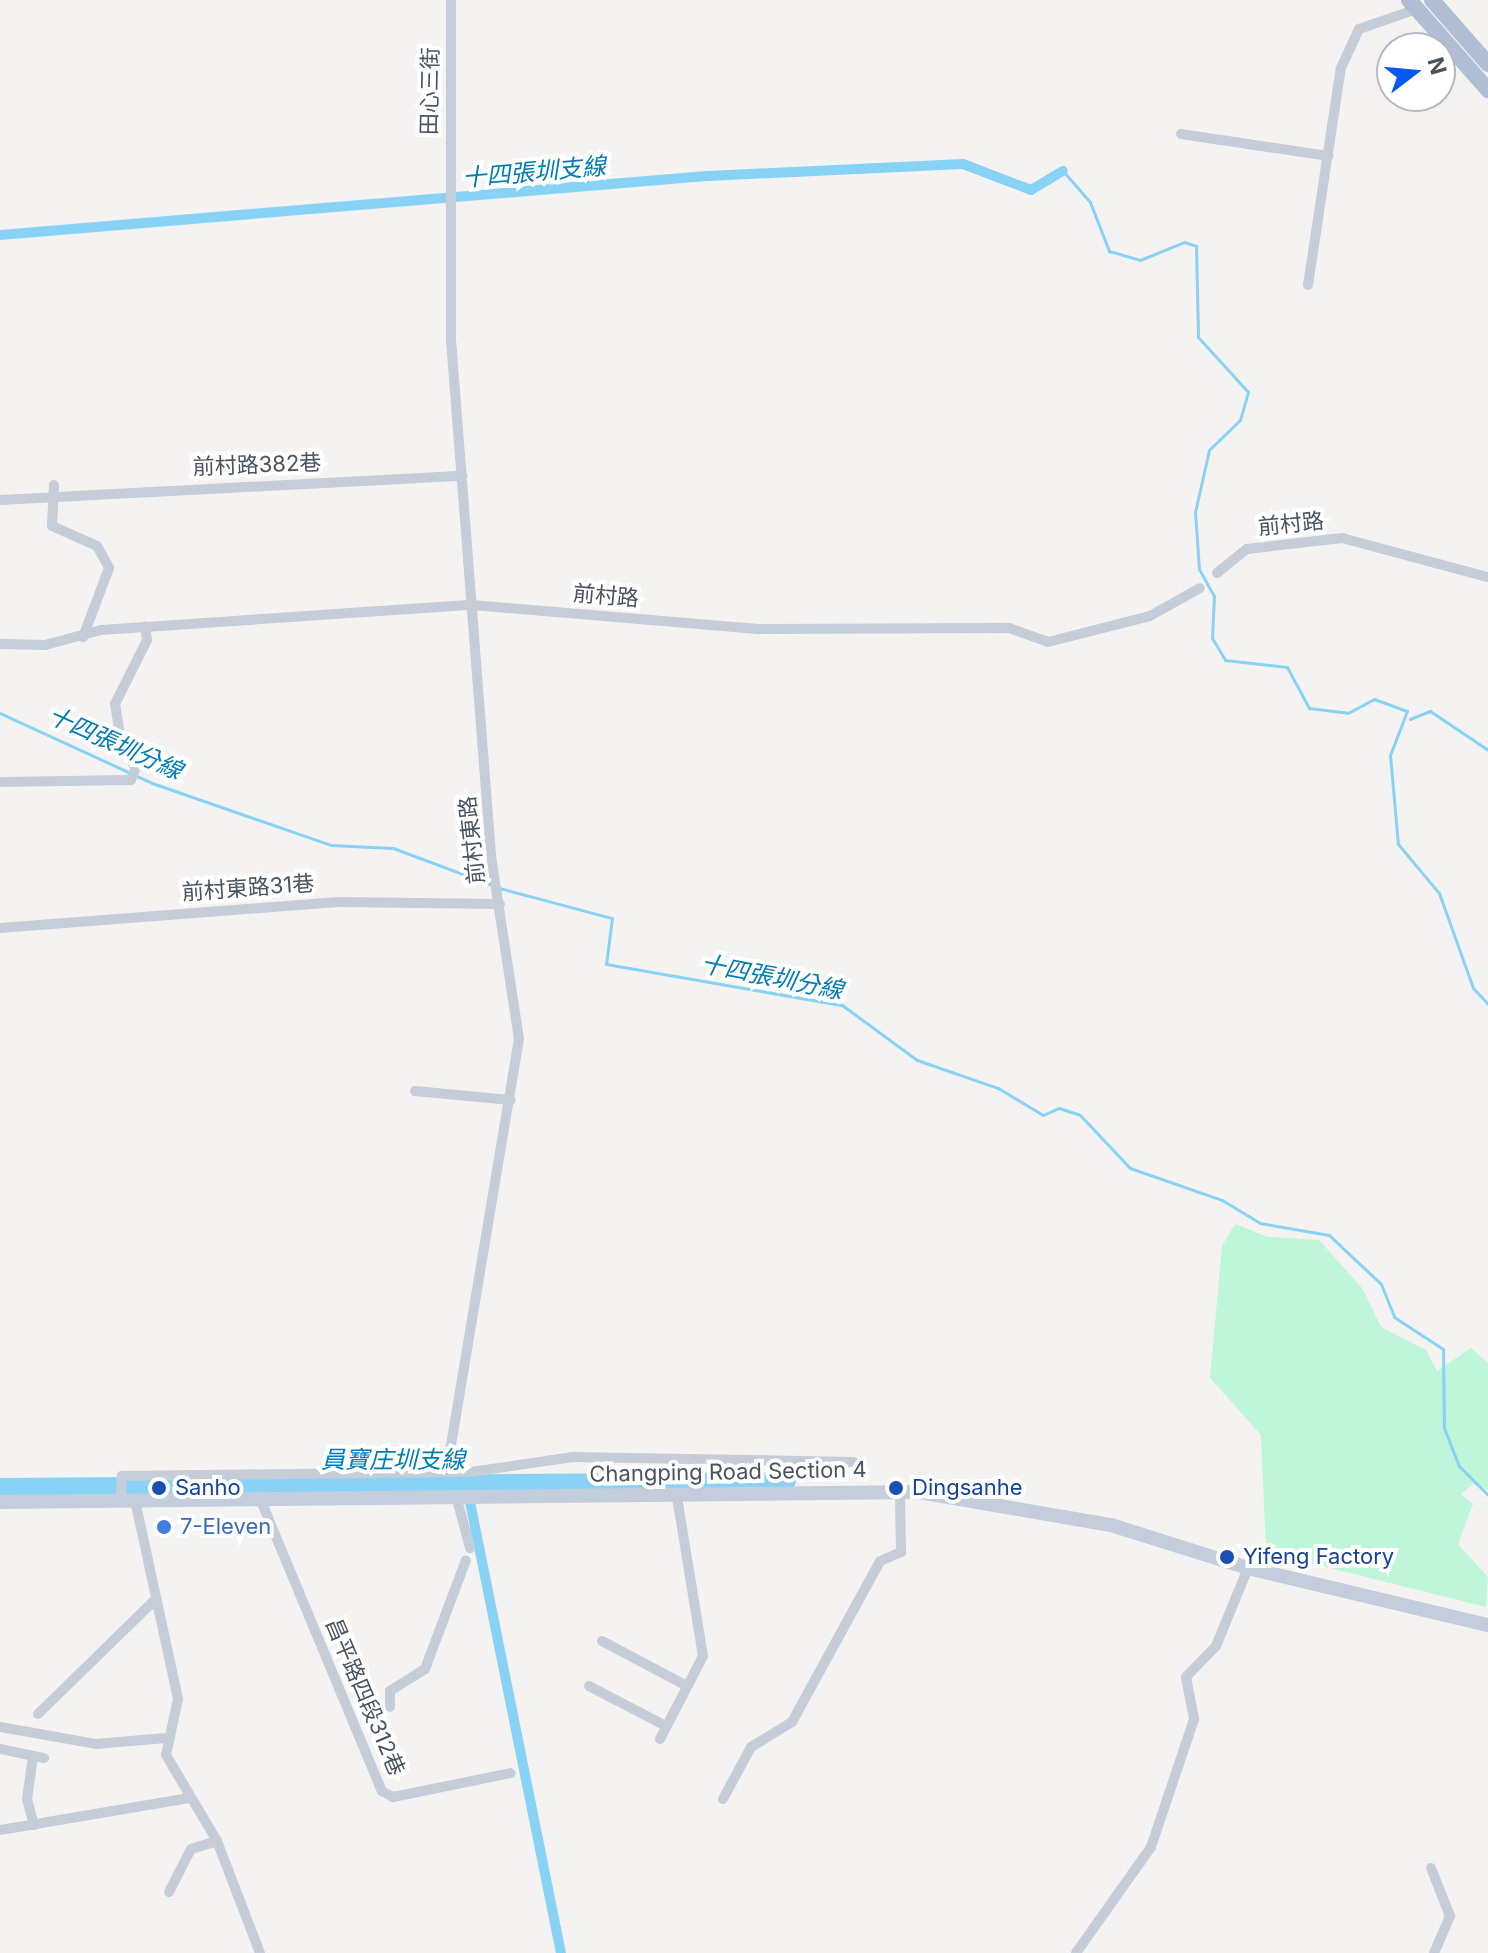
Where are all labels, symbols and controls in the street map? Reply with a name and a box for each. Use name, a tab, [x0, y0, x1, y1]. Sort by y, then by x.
north arrow	[1376, 32, 1456, 112]
street label: 田心三街	[416, 47, 444, 135]
text: N	[1422, 54, 1452, 78]
water label: 十四張圳支線	[461, 151, 607, 193]
street label: 前村路382巷	[192, 450, 322, 480]
street label: 前村路	[1257, 507, 1325, 541]
street label: 前村路	[572, 580, 640, 612]
water label: 十四張圳分線	[43, 701, 187, 785]
street label: 前村東路	[454, 795, 490, 885]
street label: 前村東路31巷	[181, 870, 315, 906]
water label: 十四張圳分線	[699, 949, 845, 1005]
water label: 員寶庄圳支線	[321, 1446, 465, 1474]
street label: Changping Road Section 4	[589, 1456, 867, 1488]
place label: Sanho	[175, 1475, 241, 1501]
place label: Dingsanhe	[912, 1475, 1022, 1501]
marker: Sanho	[150, 1479, 168, 1497]
marker: Dingsanhe	[887, 1479, 905, 1497]
place label: 7-Eleven	[180, 1514, 271, 1540]
marker: 7-Eleven	[155, 1518, 173, 1536]
place label: Yifeng Factory	[1243, 1544, 1394, 1570]
marker: Yifeng Factory	[1218, 1548, 1236, 1566]
street label: 昌平路四段312巷	[320, 1615, 410, 1779]

